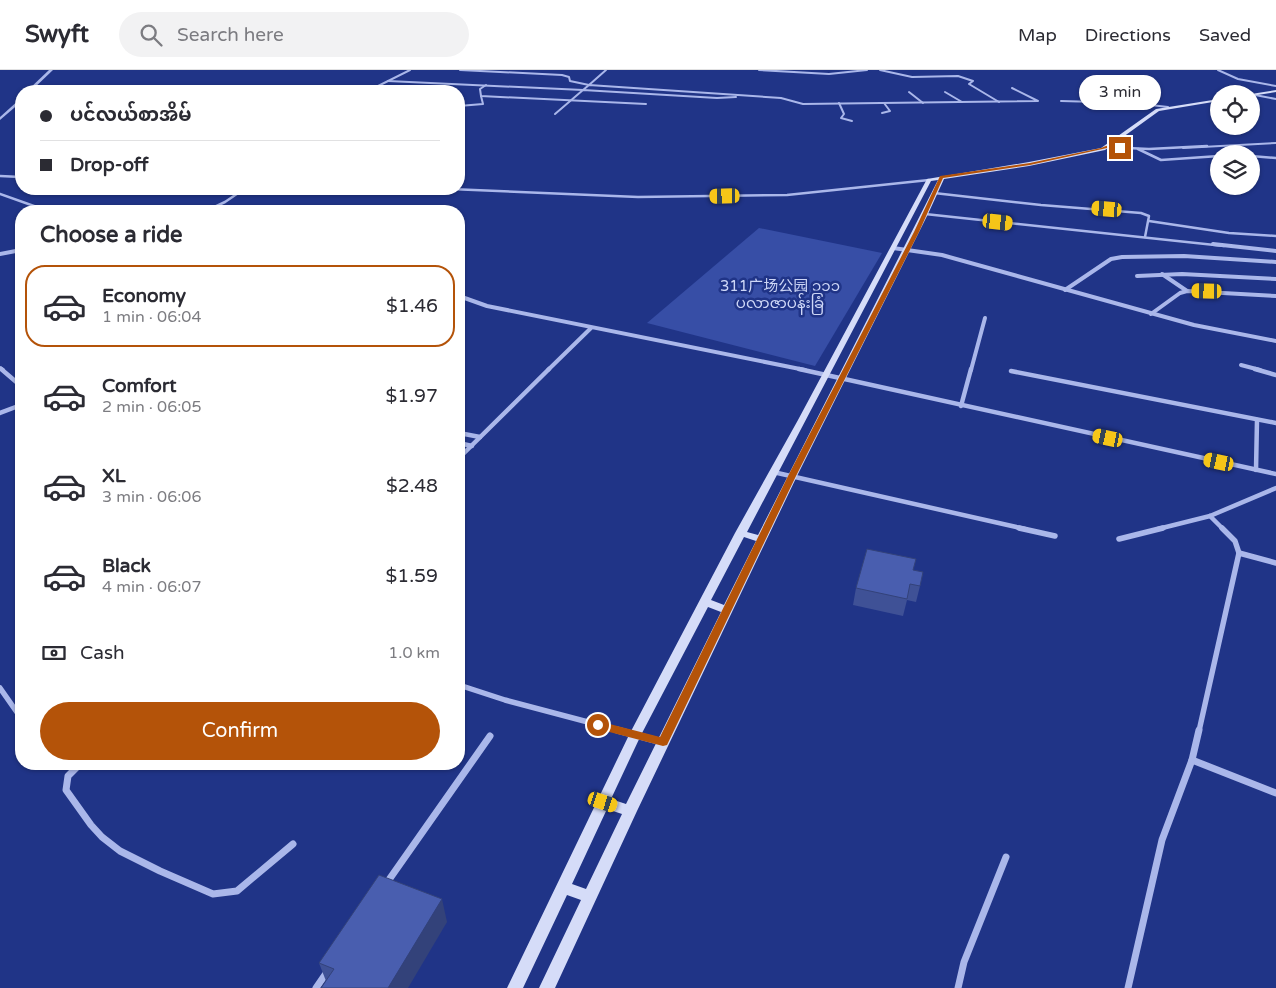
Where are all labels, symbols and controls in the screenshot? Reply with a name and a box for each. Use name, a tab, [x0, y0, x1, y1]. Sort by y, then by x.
search box	[119, 12, 469, 57]
text: Swyft	[25, 20, 89, 49]
icon: search	[137, 21, 165, 49]
text: Search here	[177, 24, 284, 46]
text: Map	[1018, 24, 1057, 46]
text: Directions	[1085, 24, 1171, 46]
text: Saved	[1199, 24, 1251, 46]
callout: 3 min	[1079, 75, 1161, 110]
text: 3 min	[1099, 82, 1141, 102]
map controls	[1210, 85, 1260, 195]
button: locate	[1210, 85, 1260, 135]
text: ပင်လယ်စာအိမ်	[70, 104, 192, 126]
route end	[1109, 137, 1131, 159]
button: layers	[1210, 145, 1260, 195]
text: Drop-off	[70, 154, 149, 176]
car	[709, 188, 740, 204]
car	[1091, 200, 1122, 218]
car	[982, 213, 1013, 231]
text: Choose a ride	[40, 222, 183, 248]
park label: 311广场公园 ၃၁၁ ပလာဇာပန်းခြံ	[720, 277, 840, 315]
car	[1191, 283, 1222, 299]
icon: car	[42, 284, 87, 329]
text: Economy	[102, 285, 186, 307]
text: $1.46	[386, 295, 438, 317]
text: 1 min · 06:04	[102, 307, 201, 327]
icon: car	[42, 374, 87, 419]
text: Comfort	[102, 375, 176, 397]
text: $1.97	[386, 385, 438, 407]
text: 2 min · 06:05	[102, 397, 201, 417]
car	[1091, 428, 1124, 448]
car	[1202, 452, 1235, 472]
icon: car	[42, 464, 87, 509]
text: XL	[102, 465, 126, 487]
text: $2.48	[386, 475, 438, 497]
text: 3 min · 06:06	[102, 487, 201, 507]
icon: car	[42, 554, 87, 599]
text: Black	[102, 555, 151, 577]
text: $1.59	[386, 565, 438, 587]
text: 4 min · 06:07	[102, 577, 201, 597]
icon: cash	[40, 639, 68, 667]
text: Cash	[80, 642, 125, 664]
text: 1.0 km	[388, 643, 440, 663]
button: Confirm	[40, 702, 440, 760]
route start	[587, 714, 609, 736]
car	[586, 790, 619, 814]

